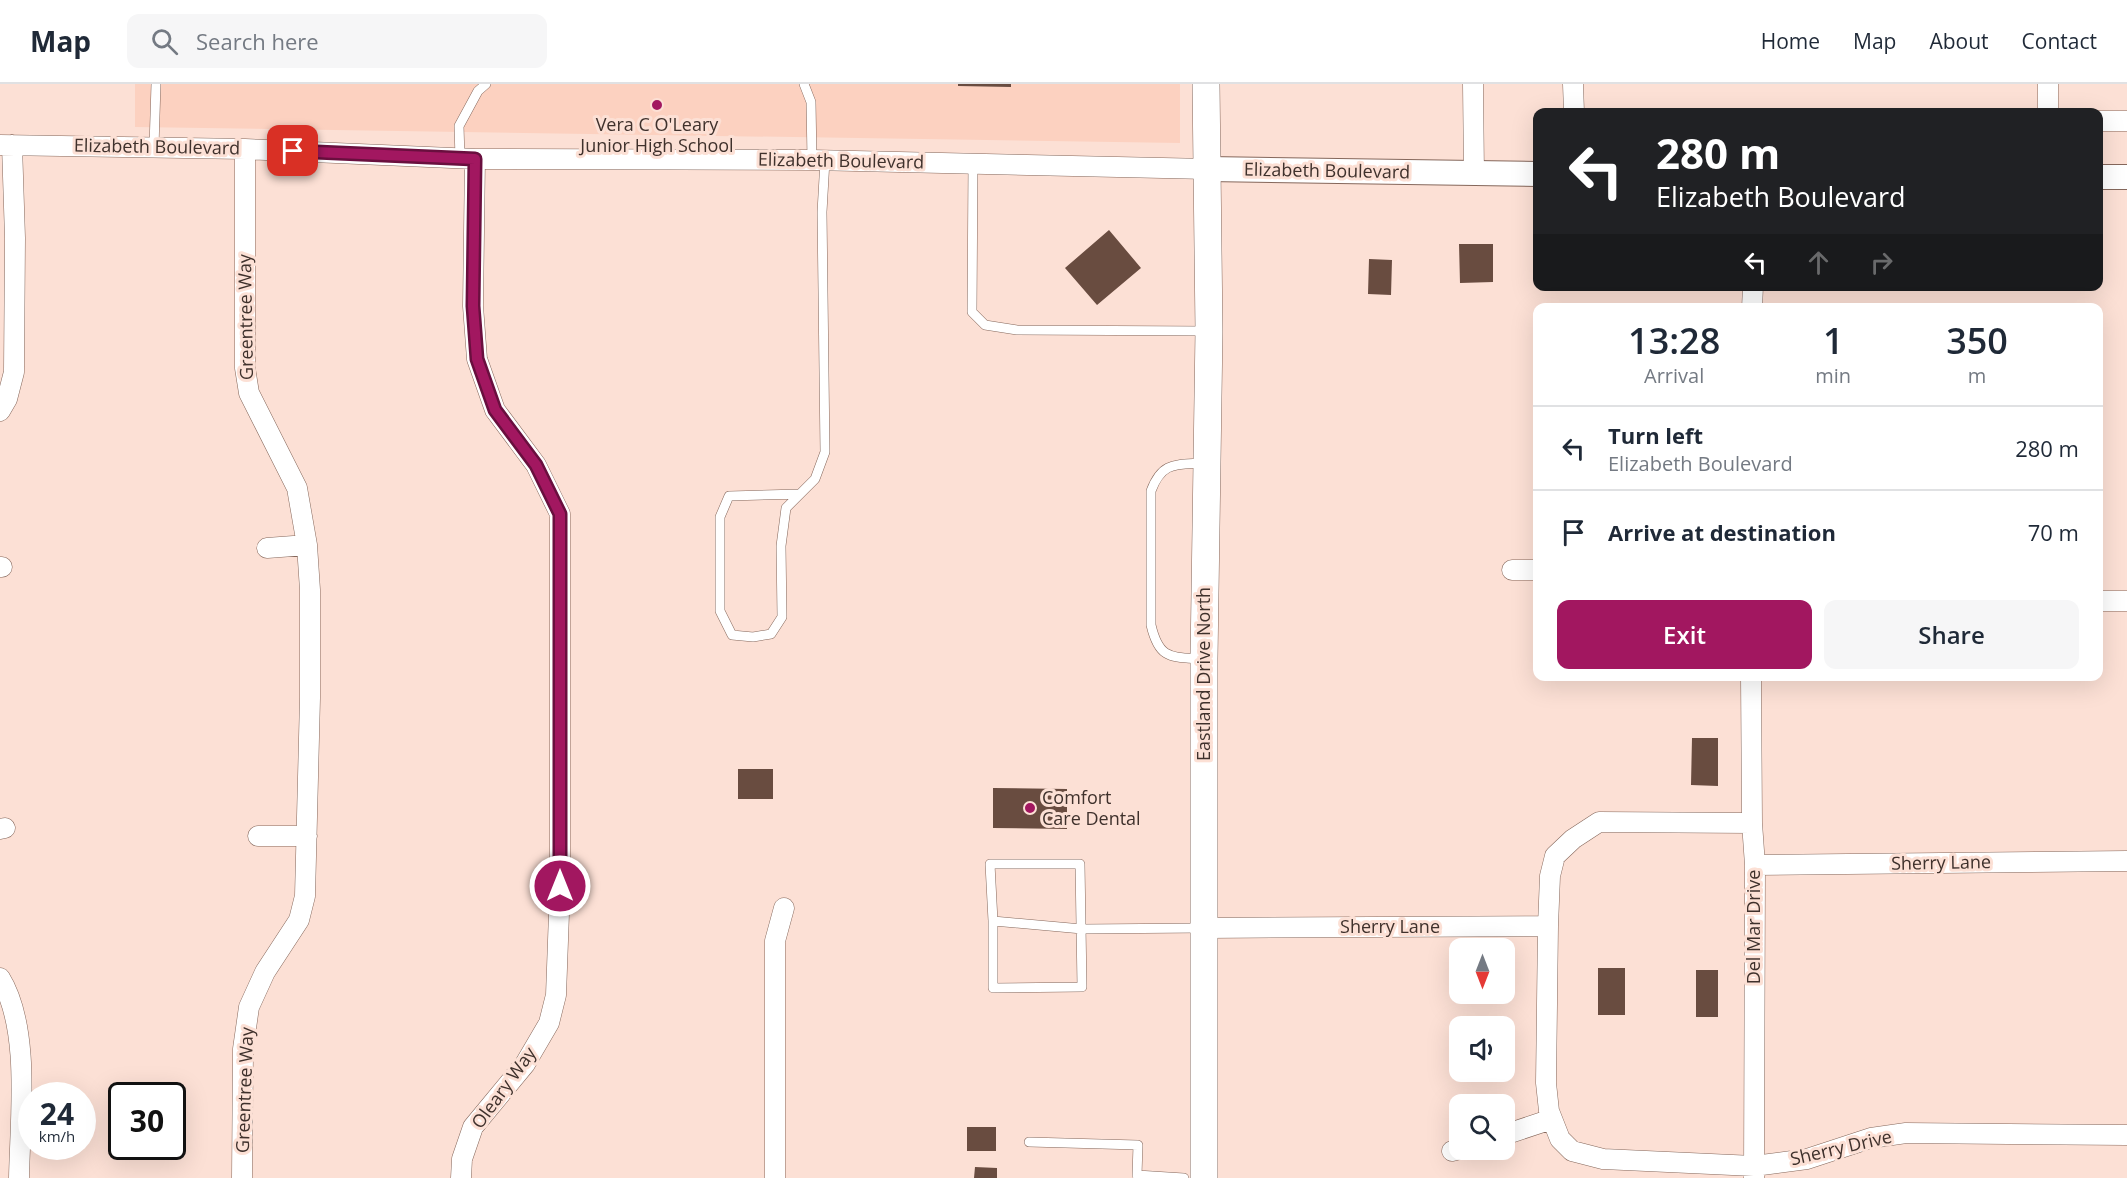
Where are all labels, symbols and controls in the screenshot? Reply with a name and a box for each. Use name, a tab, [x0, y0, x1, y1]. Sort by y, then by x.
search box	[127, 14, 547, 68]
text: Map	[30, 22, 91, 60]
icon: search	[148, 25, 181, 58]
text: Search here	[196, 26, 319, 56]
text: Home	[1761, 27, 1820, 55]
text: Map	[1853, 27, 1896, 55]
text: About	[1929, 27, 1989, 55]
text: Contact	[2022, 27, 2097, 55]
marker: Vera C O'Leary Junior High School	[650, 98, 664, 112]
place label: Vera C O'Leary Junior High School	[578, 112, 734, 157]
text: 280 m	[1656, 124, 1780, 181]
pin	[267, 125, 318, 176]
icon: left	[1557, 132, 1635, 210]
street label: Elizabeth Boulevard	[74, 133, 240, 159]
icon: arrive	[276, 134, 309, 167]
street label: Elizabeth Boulevard	[758, 147, 924, 173]
street label: Elizabeth Boulevard	[1244, 157, 1410, 183]
text: Elizabeth Boulevard	[1656, 178, 1905, 215]
icon: left	[1739, 246, 1772, 279]
icon: ahead	[1802, 246, 1835, 279]
icon: right	[1865, 246, 1898, 279]
street label: Greentree Way	[232, 253, 258, 380]
text: 13:28	[1628, 316, 1720, 365]
text: 1	[1823, 316, 1844, 365]
text: 350	[1946, 316, 2008, 365]
text: Arrival	[1644, 362, 1704, 389]
text: min	[1815, 362, 1851, 389]
text: m	[1968, 362, 1986, 389]
text: Turn left	[1608, 420, 1703, 450]
icon: left	[1557, 432, 1590, 465]
text: 280 m	[2015, 433, 2079, 463]
text: Elizabeth Boulevard	[1608, 450, 1793, 477]
icon: arrive	[1557, 516, 1590, 549]
text: Arrive at destination	[1608, 517, 1836, 547]
text: 70 m	[2028, 517, 2079, 547]
street label: Eastland Drive North	[1191, 587, 1215, 761]
button: Exit	[1557, 600, 1812, 669]
button: Share	[1824, 600, 2079, 669]
place label: Comfort Care Dental	[1042, 785, 1141, 830]
marker: Comfort Care Dental	[1023, 801, 1037, 815]
street label: Sherry Lane	[1891, 849, 1991, 875]
position arrow	[528, 854, 592, 918]
street label: Del Mar Drive	[1741, 870, 1765, 984]
street label: Sherry Lane	[1340, 914, 1440, 938]
north arrow	[1449, 938, 1515, 1004]
map controls	[1449, 938, 1515, 1160]
button: sound	[1449, 1016, 1515, 1082]
street label: Greentree Way	[230, 1026, 258, 1153]
street label: Oleary Way	[465, 1041, 541, 1133]
speed limit sign: 30	[108, 1082, 186, 1160]
text: 24	[40, 1093, 74, 1134]
button: search	[1449, 1094, 1515, 1160]
street label: Sherry Drive	[1788, 1124, 1894, 1170]
text: km/h	[39, 1126, 75, 1146]

